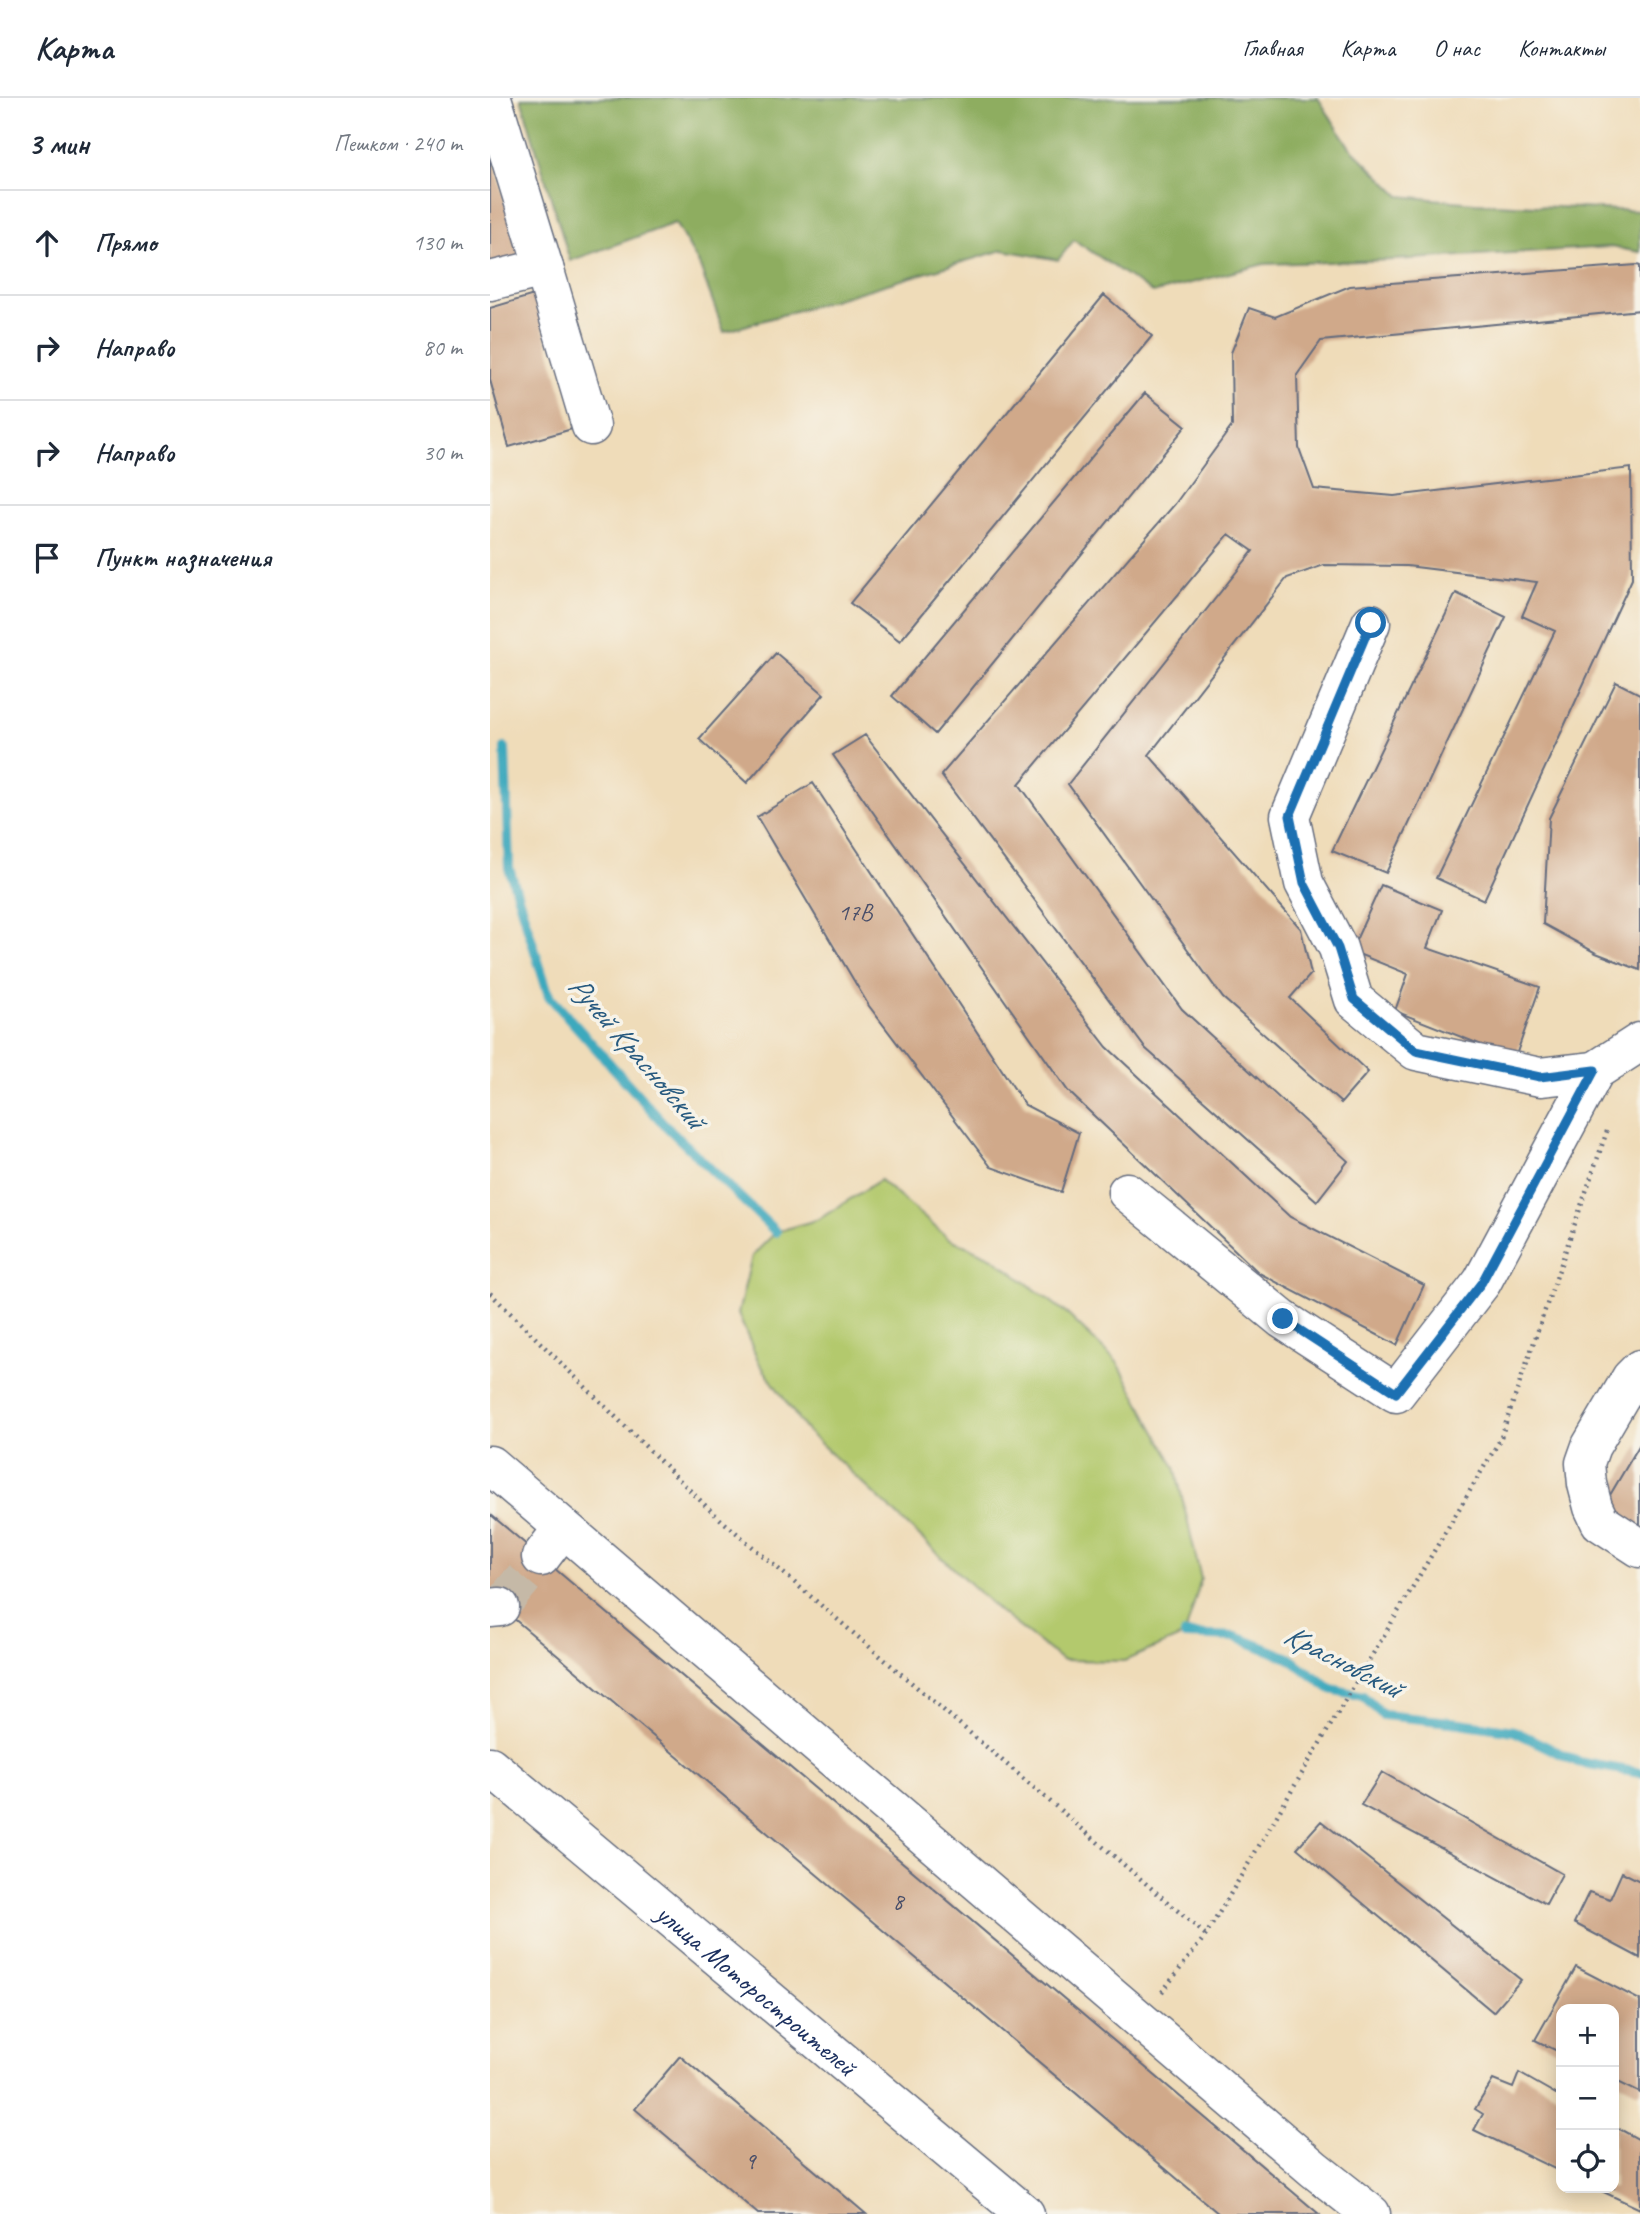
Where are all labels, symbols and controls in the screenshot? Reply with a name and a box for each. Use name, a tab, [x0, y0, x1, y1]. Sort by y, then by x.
text: Карта	[35, 27, 114, 69]
text: Главная	[1242, 33, 1303, 63]
text: Карта	[1341, 33, 1395, 63]
text: О нас	[1433, 33, 1480, 63]
text: Контакты	[1518, 33, 1605, 63]
text: 3 мин	[28, 125, 89, 163]
text: Пешком · 240 m	[334, 129, 462, 158]
icon: ahead	[28, 224, 66, 262]
text: Прямо	[95, 226, 157, 259]
text: 130 m	[413, 228, 462, 257]
icon: right	[28, 329, 66, 367]
text: Направо	[95, 331, 174, 364]
text: 80 m	[423, 333, 462, 362]
icon: right	[28, 434, 66, 472]
text: Направо	[95, 436, 174, 469]
text: 30 m	[423, 438, 462, 467]
icon: arrive	[28, 539, 66, 577]
text: Пункт назначения	[95, 541, 271, 574]
route start	[1355, 607, 1386, 638]
house number: 17В	[838, 897, 874, 927]
water label: Ручей Красновский	[560, 968, 718, 1141]
route end	[1267, 1303, 1298, 1334]
water label: Красновский	[1278, 1615, 1413, 1709]
house number: 8	[893, 1886, 906, 1916]
street label: улица Моторостроителей	[648, 1895, 865, 2085]
map controls	[1556, 2004, 1619, 2193]
button: +	[1556, 2004, 1619, 2067]
button: −	[1556, 2067, 1619, 2130]
button: locate	[1556, 2130, 1619, 2193]
house number: 9	[745, 2146, 758, 2176]

